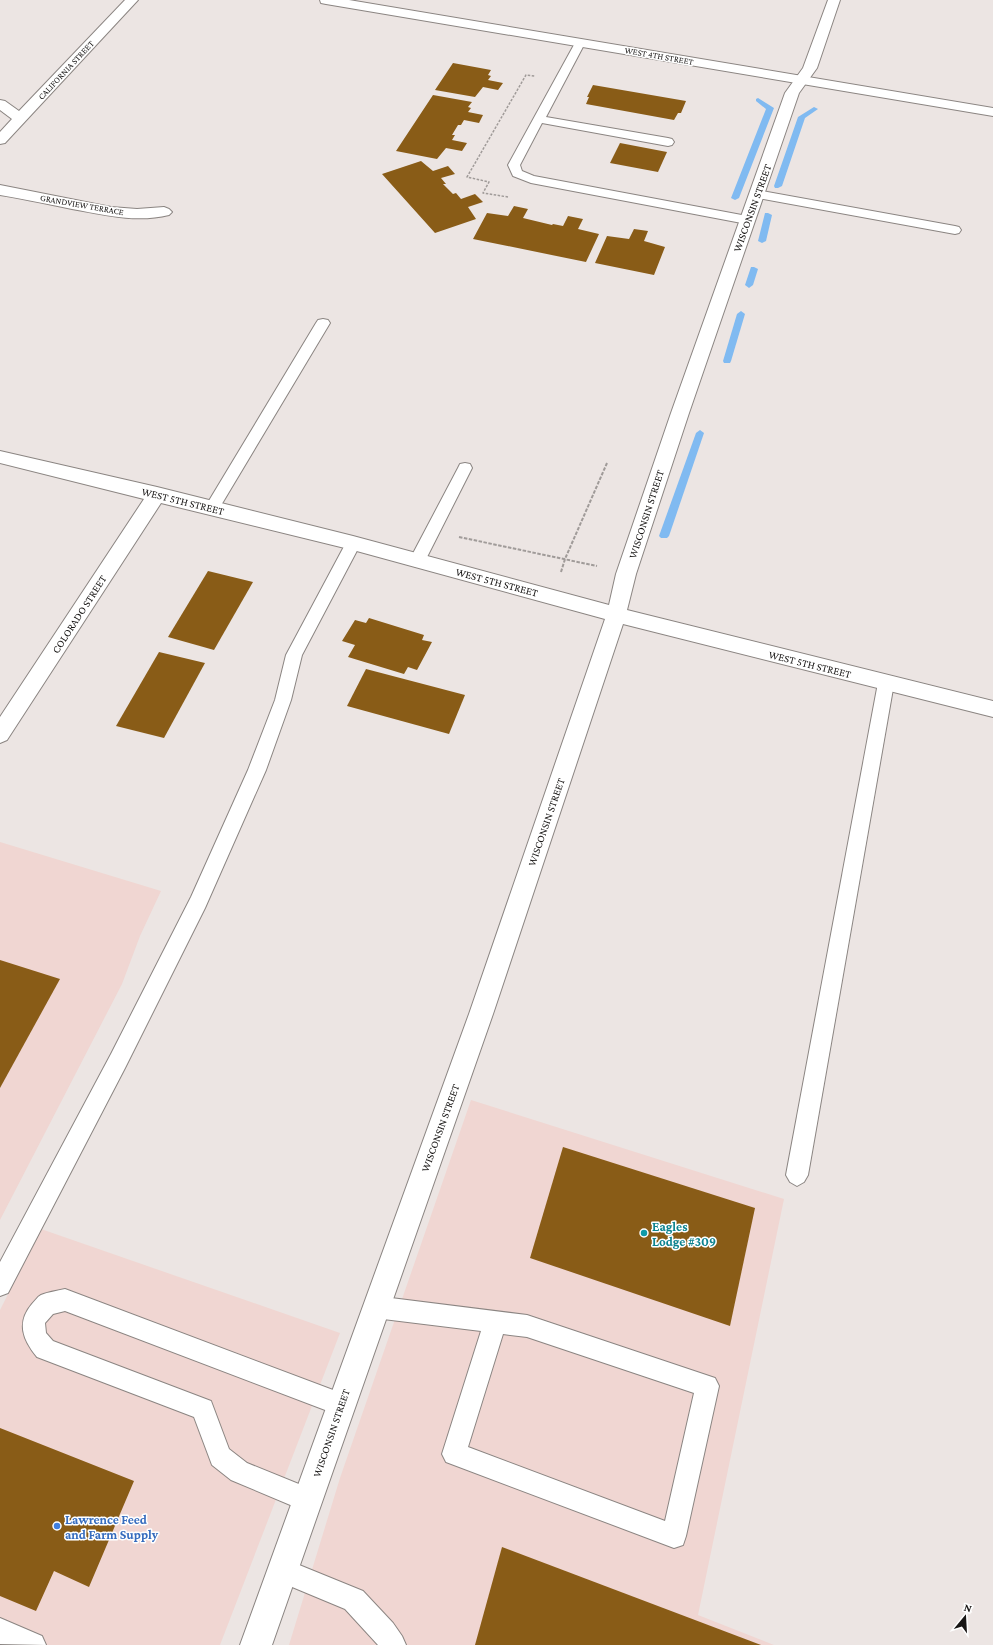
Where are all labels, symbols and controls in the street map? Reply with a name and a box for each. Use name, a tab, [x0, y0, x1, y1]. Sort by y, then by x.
street label: CALIFORNIA STREET	[36, 38, 96, 102]
street label: WEST 4TH STREET	[624, 45, 694, 67]
street label: WISCONSIN STREET	[731, 162, 773, 254]
street label: GRANDVIEW TERRACE	[39, 193, 125, 217]
street label: WISCONSIN STREET	[626, 468, 666, 560]
street label: WEST 5TH STREET	[140, 485, 226, 517]
street label: WEST 5TH STREET	[455, 565, 539, 599]
street label: COLORADO STREET	[49, 573, 109, 655]
street label: WEST 5TH STREET	[767, 648, 853, 680]
street label: WISCONSIN STREET	[525, 776, 567, 868]
street label: WISCONSIN STREET	[419, 1082, 461, 1174]
place label: Eagles Lodge #309	[652, 1219, 716, 1249]
marker: Eagles Lodge #309	[639, 1228, 649, 1238]
street label: WISCONSIN STREET	[310, 1387, 352, 1479]
place label: Lawrence Feed and Farm Supply	[65, 1512, 159, 1542]
marker: Lawrence Feed and Farm Supply	[52, 1521, 62, 1531]
north arrow	[945, 1597, 985, 1637]
text: N	[963, 1601, 974, 1615]

